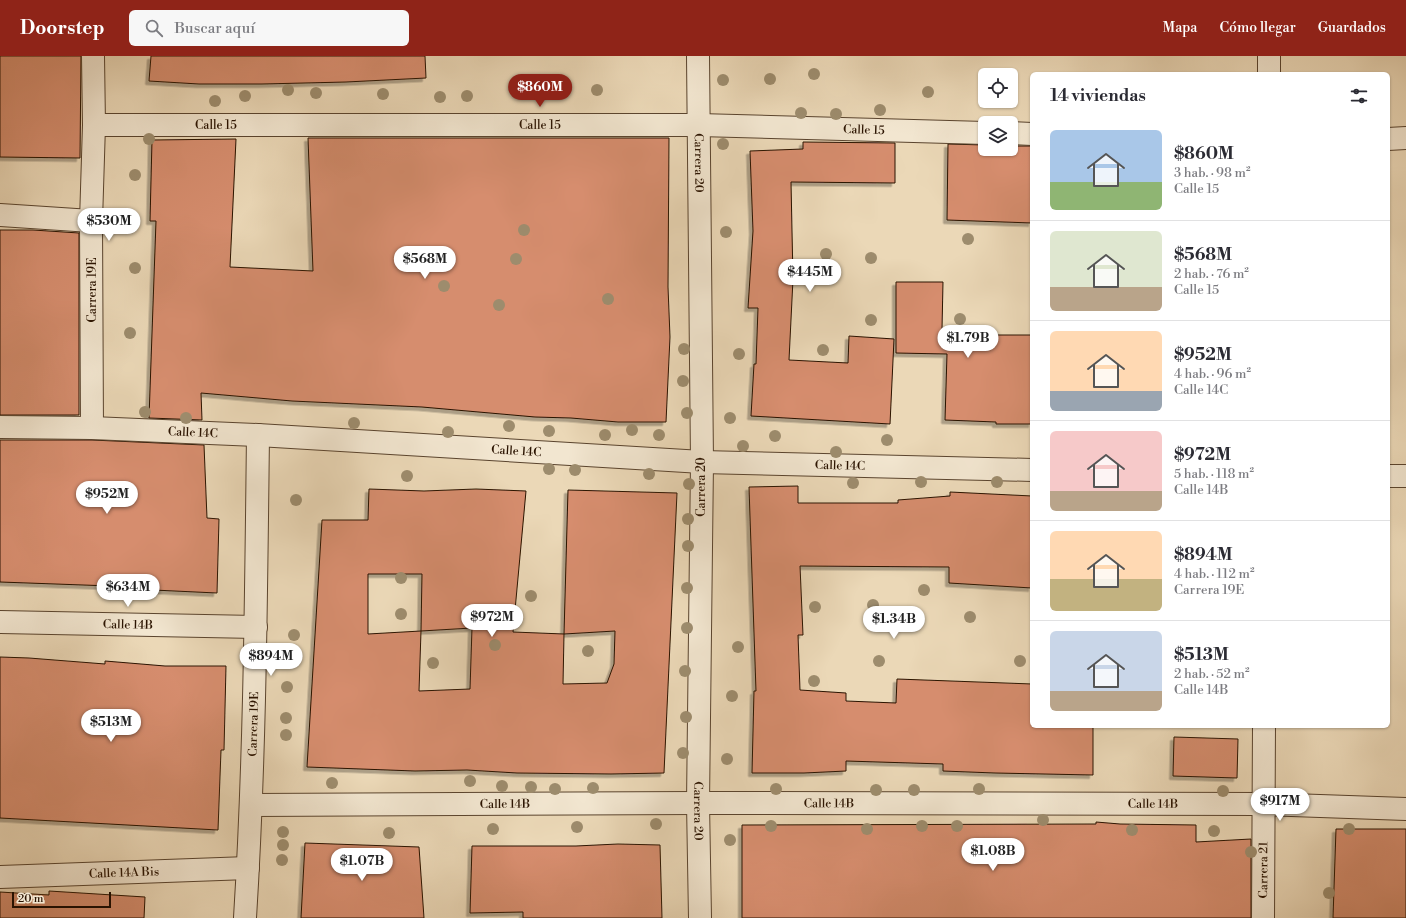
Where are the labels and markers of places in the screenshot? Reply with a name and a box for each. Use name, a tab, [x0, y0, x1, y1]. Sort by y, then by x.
pin: $860M	[512, 74, 568, 108]
pin: $530M	[81, 208, 137, 242]
pin: $568M	[397, 246, 453, 280]
pin: $445M	[782, 259, 838, 293]
pin: $1.79B	[935, 325, 1001, 359]
pin: $952M	[79, 481, 135, 515]
pin: $634M	[100, 574, 156, 608]
pin: $972M	[464, 604, 520, 638]
pin: $1.34B	[861, 606, 927, 640]
pin: $894M	[243, 643, 299, 677]
pin: $513M	[83, 709, 139, 743]
pin: $917M	[1252, 788, 1308, 822]
pin: $1.08B	[960, 838, 1026, 872]
pin: $1.07B	[329, 848, 395, 882]

